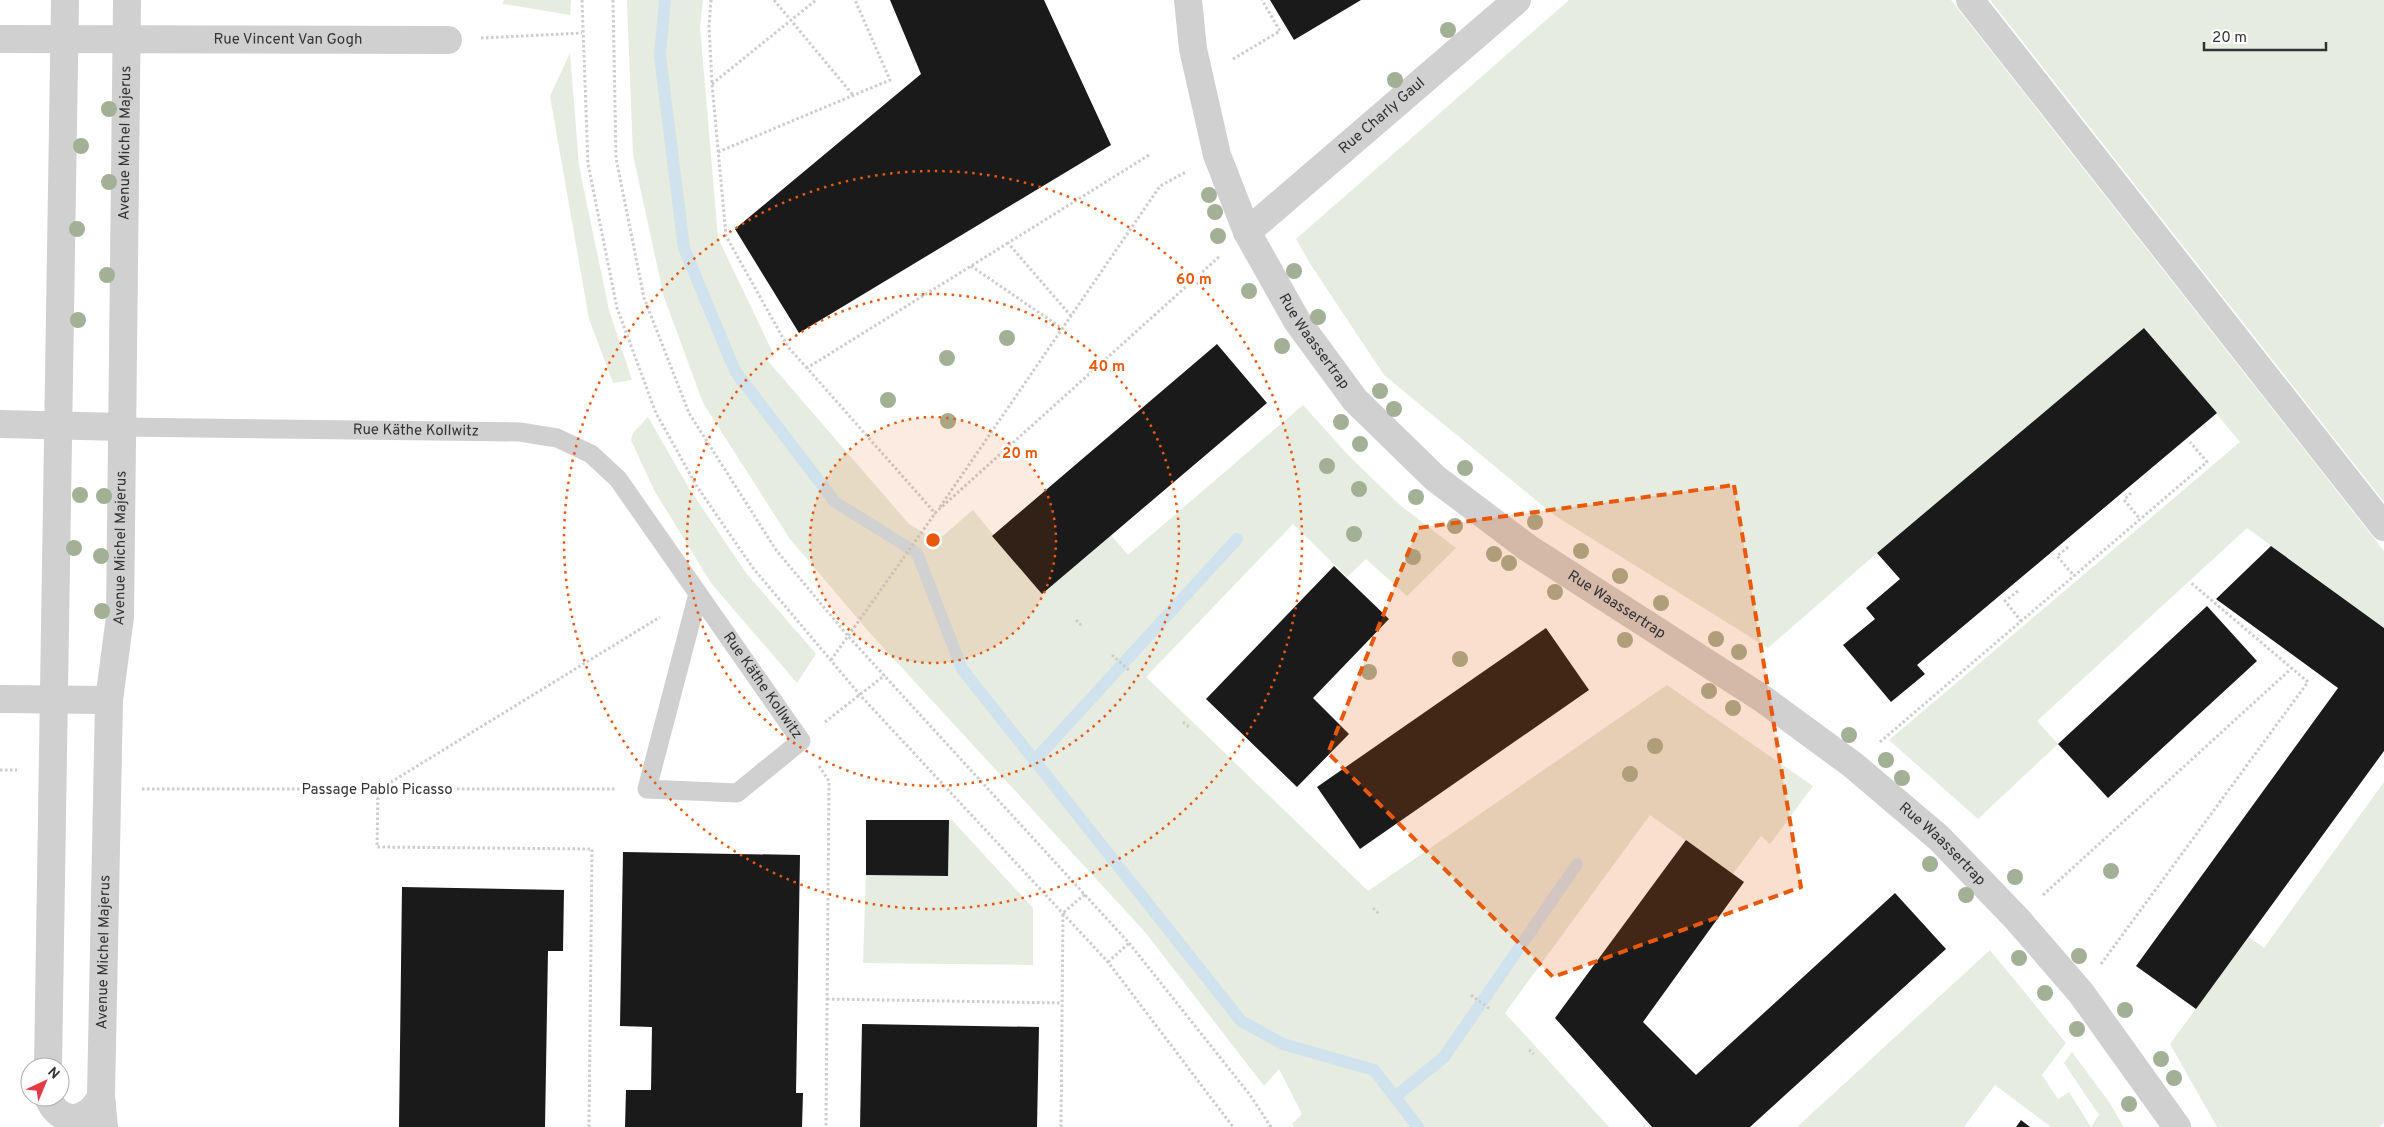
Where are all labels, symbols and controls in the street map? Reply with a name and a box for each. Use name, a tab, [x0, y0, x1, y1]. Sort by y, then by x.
scale bar	[2204, 20, 2326, 52]
text: 20 m	[2212, 29, 2247, 48]
street label: Rue Vincent Van Gogh	[214, 30, 362, 49]
street label: Avenue Michel Majerus	[115, 66, 136, 220]
street label: Rue Charly Gaul	[1335, 74, 1429, 158]
text: 60 m	[1176, 271, 1212, 290]
street label: Rue Waassertrap	[1274, 290, 1354, 393]
text: 40 m	[1089, 358, 1125, 377]
street label: Rue Käthe Kollwitz	[353, 420, 479, 441]
text: 20 m	[1002, 445, 1038, 464]
street label: Avenue Michel Majerus	[110, 471, 131, 626]
centre of rings	[924, 531, 942, 549]
street label: Rue Waassertrap	[1564, 566, 1669, 643]
street label: Rue Käthe Kollwitz	[718, 628, 806, 743]
street label: Passage Pablo Picasso	[301, 781, 453, 800]
street label: Rue Waassertrap	[1895, 798, 1990, 890]
street label: Avenue Michel Majerus	[93, 875, 115, 1030]
north arrow	[20, 1057, 70, 1107]
text: N	[43, 1064, 63, 1083]

